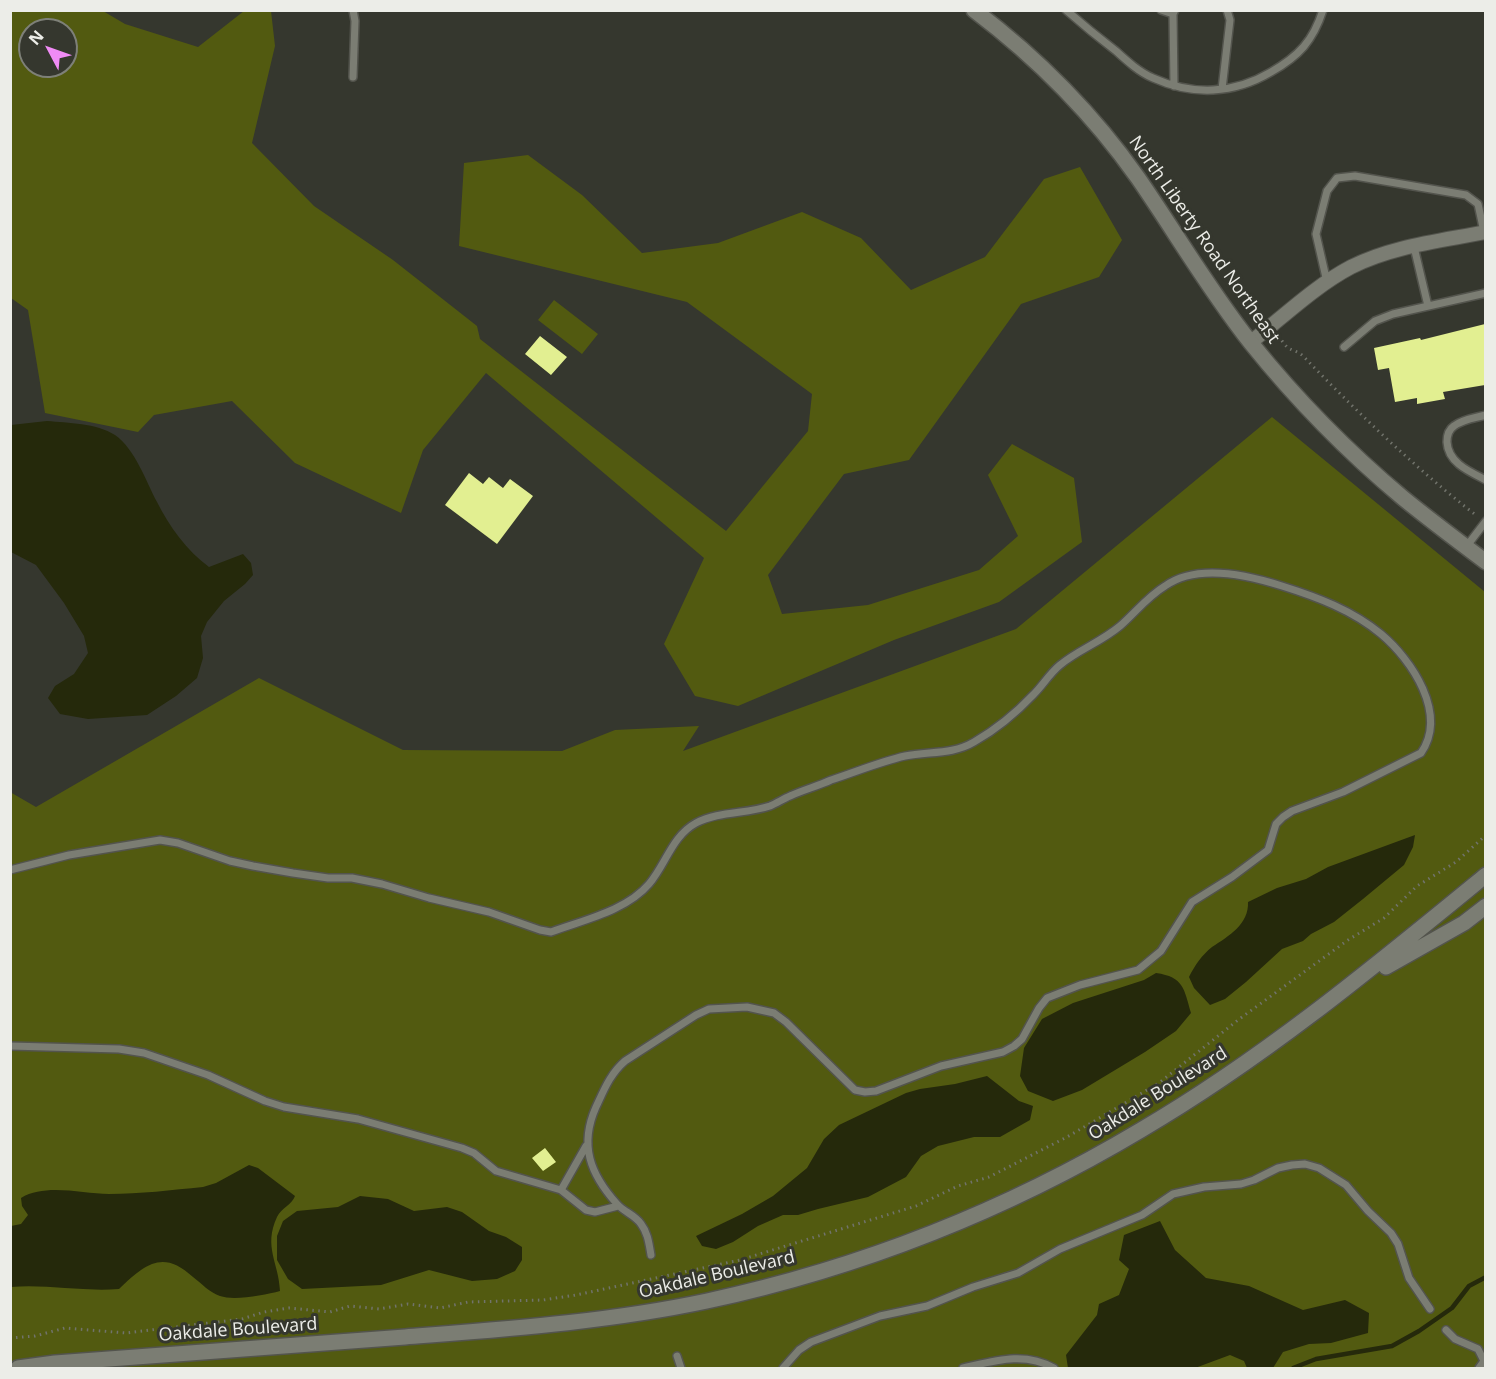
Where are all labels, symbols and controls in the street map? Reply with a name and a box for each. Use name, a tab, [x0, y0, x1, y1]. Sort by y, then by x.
north arrow	[18, 18, 78, 78]
text: N	[23, 25, 48, 50]
street label: North Liberty Road Northeast	[1124, 132, 1284, 348]
street label: Oakdale Boulevard	[1085, 1043, 1231, 1145]
street label: Oakdale Boulevard	[637, 1247, 797, 1303]
street label: Oakdale Boulevard	[158, 1314, 318, 1346]

